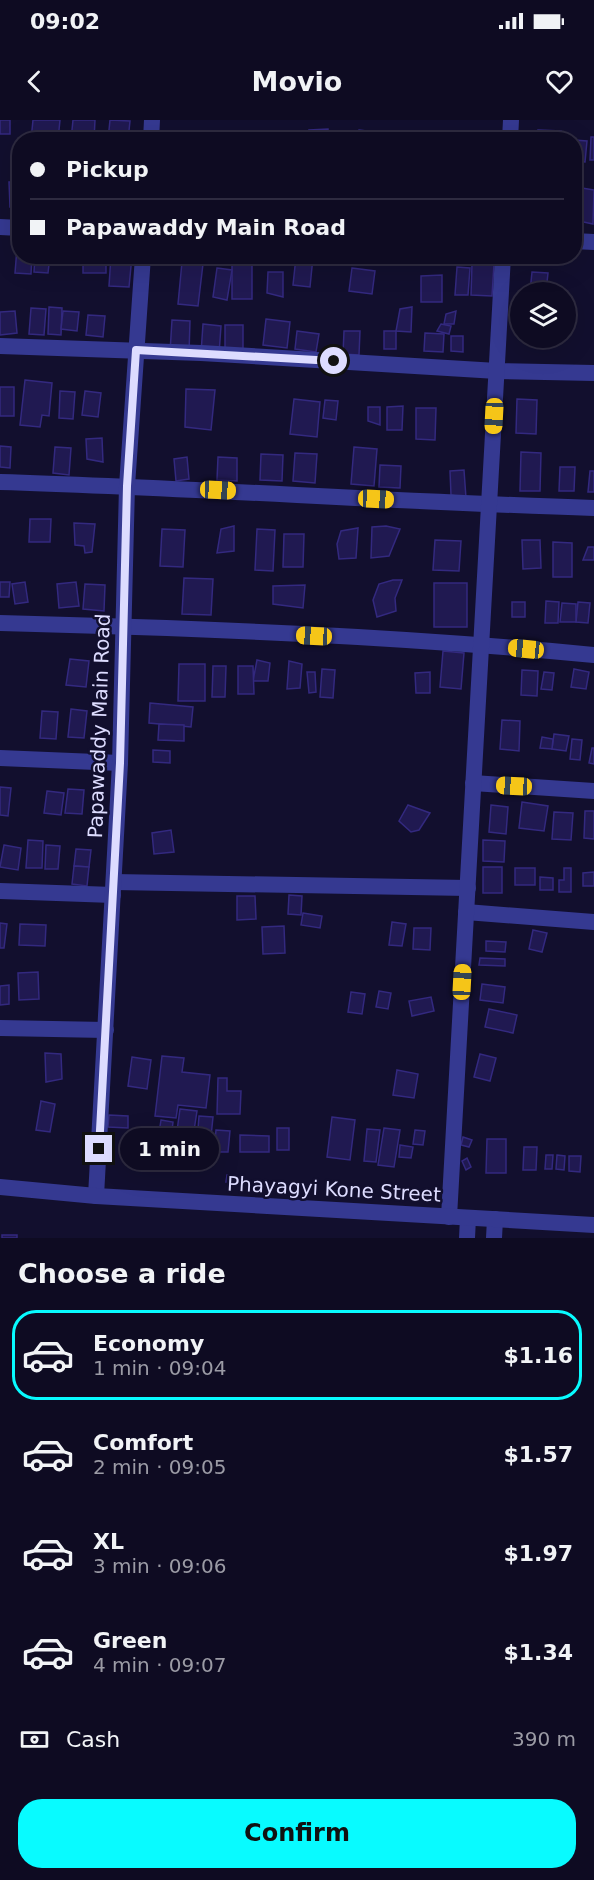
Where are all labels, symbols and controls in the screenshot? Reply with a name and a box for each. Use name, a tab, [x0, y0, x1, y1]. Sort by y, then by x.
text: 09:02	[30, 9, 100, 34]
icon: back	[18, 65, 51, 98]
icon: heart	[543, 65, 576, 98]
text: Movio	[252, 66, 342, 97]
text: Pickup	[66, 157, 149, 182]
text: Papawaddy Main Road	[66, 215, 346, 240]
map controls	[510, 282, 576, 348]
button: layers	[510, 282, 576, 348]
route start	[320, 347, 347, 374]
car	[484, 398, 504, 434]
car	[200, 480, 236, 500]
car	[358, 489, 394, 509]
street label: Papawaddy Main Road	[83, 613, 115, 839]
car	[296, 626, 332, 646]
car	[507, 638, 545, 660]
car	[496, 776, 532, 796]
car	[452, 964, 472, 1000]
callout: 1 min	[120, 1128, 219, 1170]
route end	[85, 1135, 112, 1162]
text: 1 min	[138, 1137, 201, 1161]
street label: Phayagyi Kone Street	[227, 1171, 442, 1207]
text: Choose a ride	[18, 1258, 226, 1289]
icon: car	[21, 1328, 75, 1382]
text: Economy	[93, 1331, 204, 1356]
text: $1.16	[503, 1343, 573, 1368]
text: 1 min · 09:04	[93, 1356, 227, 1380]
icon: car	[21, 1427, 75, 1481]
text: Comfort	[93, 1430, 193, 1455]
text: $1.57	[503, 1442, 573, 1467]
text: 2 min · 09:05	[93, 1455, 227, 1479]
icon: car	[21, 1526, 75, 1580]
text: XL	[93, 1529, 124, 1554]
text: $1.97	[503, 1541, 573, 1566]
text: 3 min · 09:06	[93, 1554, 227, 1578]
icon: car	[21, 1625, 75, 1679]
text: Green	[93, 1628, 167, 1653]
text: $1.34	[503, 1640, 573, 1665]
text: 4 min · 09:07	[93, 1653, 227, 1677]
icon: cash	[18, 1723, 51, 1756]
text: Cash	[66, 1727, 120, 1752]
text: 390 m	[512, 1727, 576, 1751]
button: Confirm	[18, 1799, 576, 1868]

